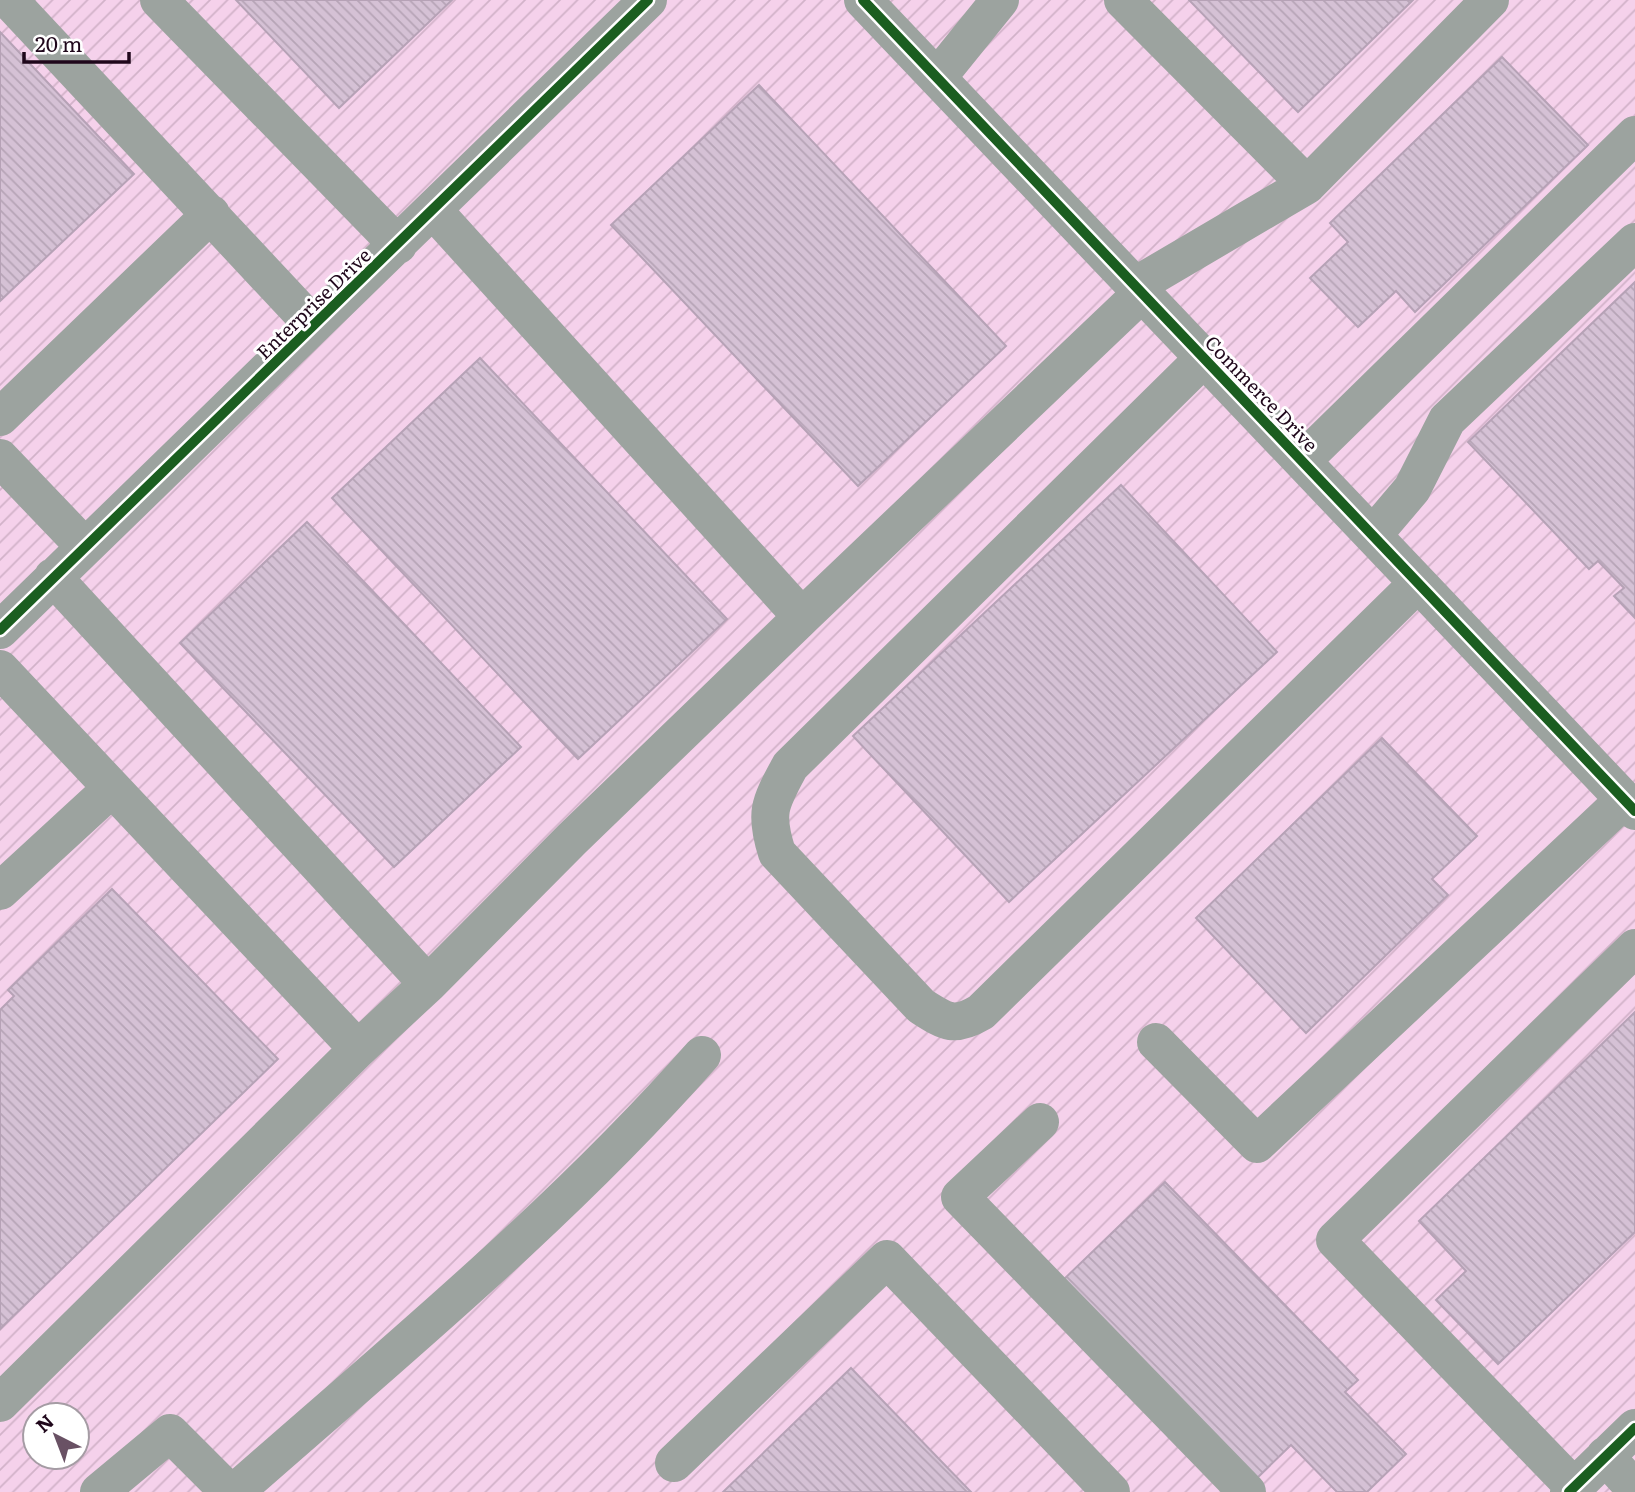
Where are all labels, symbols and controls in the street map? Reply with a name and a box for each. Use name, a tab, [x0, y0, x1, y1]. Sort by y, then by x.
scale bar	[24, 21, 130, 65]
text: 20 m	[35, 27, 82, 58]
street label: Enterprise Drive	[250, 241, 377, 365]
street label: Commerce Drive	[1199, 329, 1325, 458]
north arrow	[21, 1401, 91, 1471]
text: N	[29, 1407, 59, 1438]

